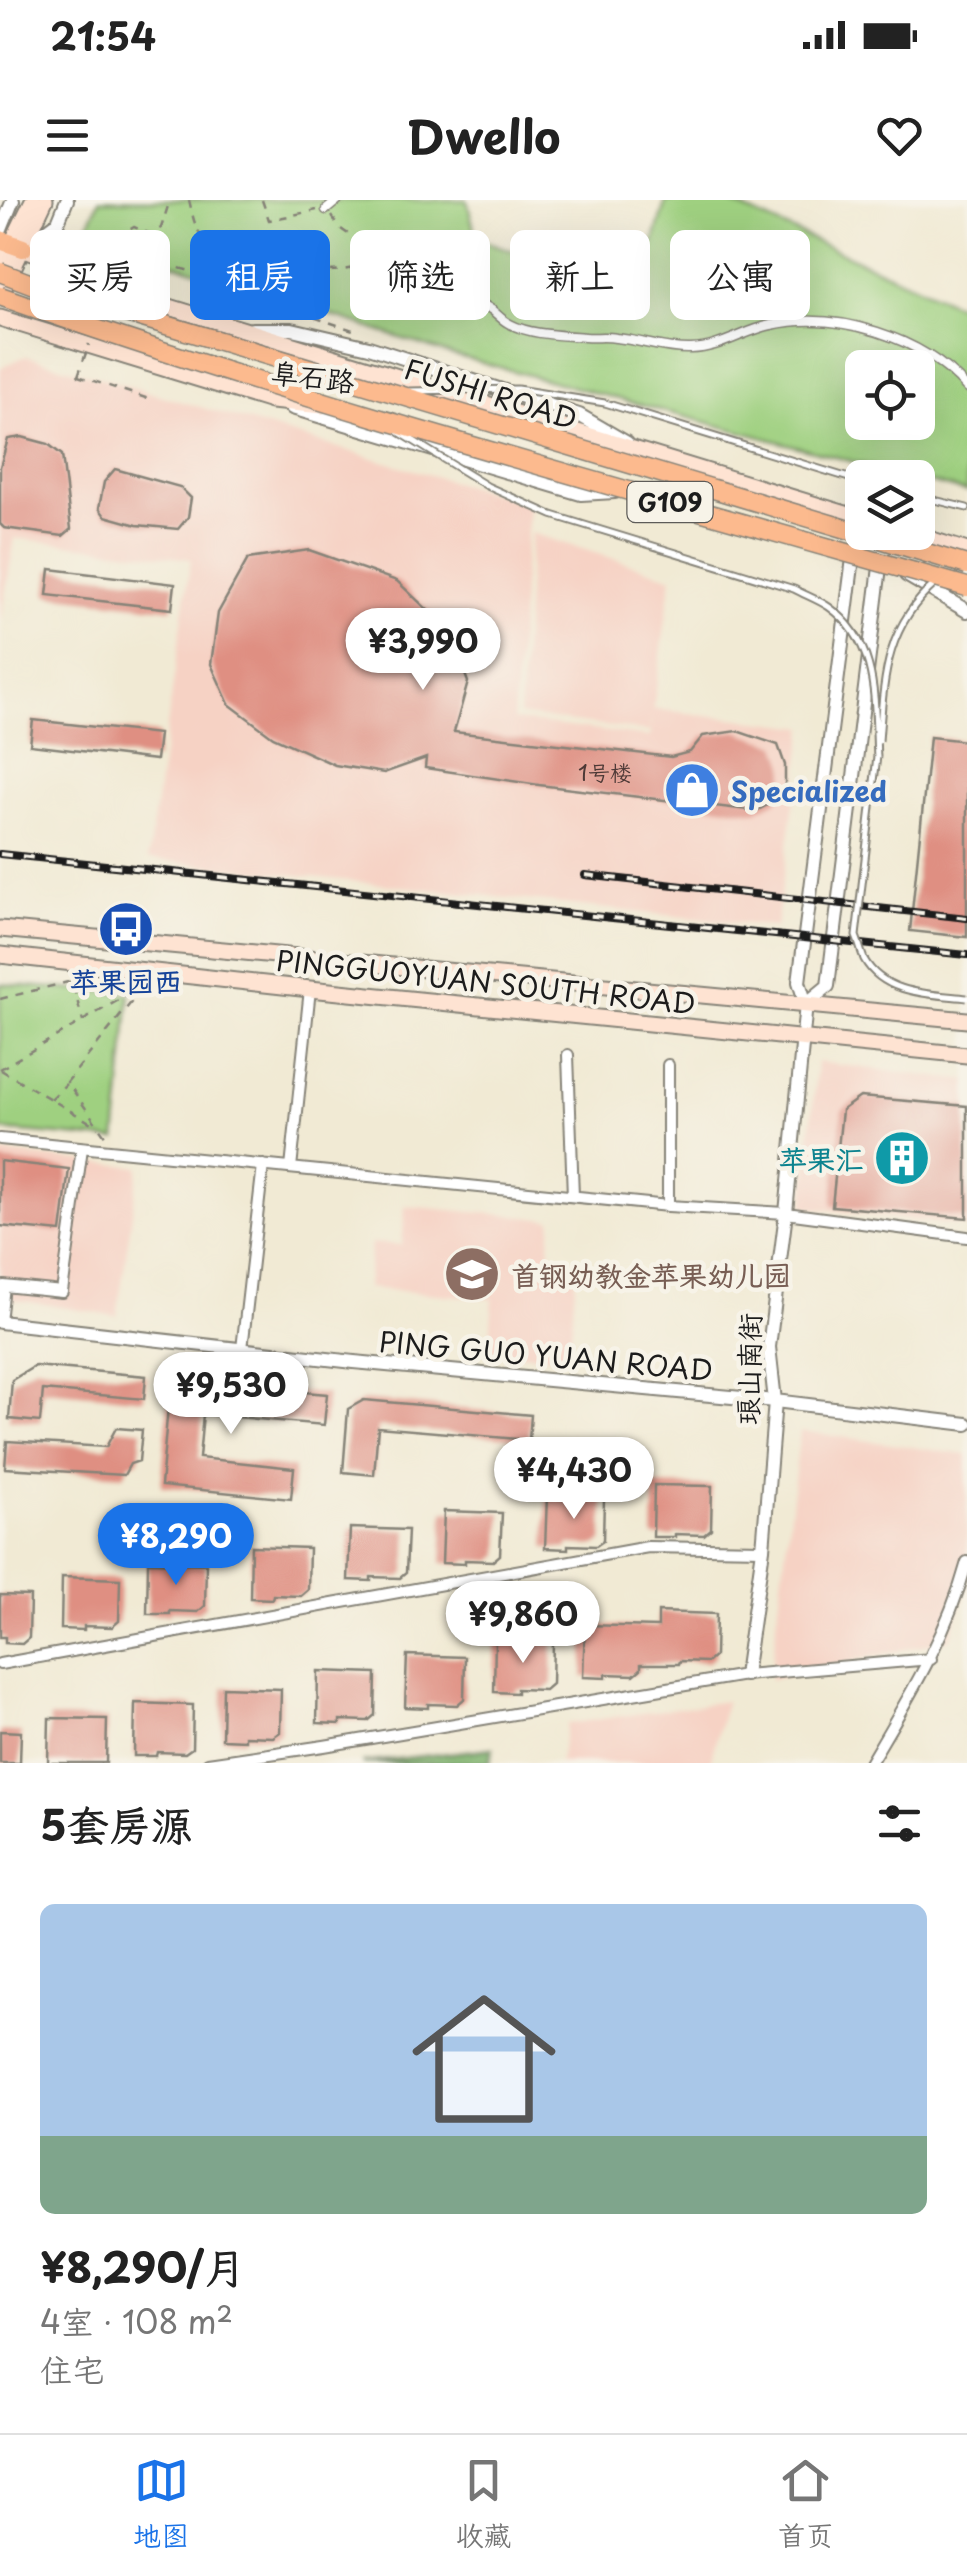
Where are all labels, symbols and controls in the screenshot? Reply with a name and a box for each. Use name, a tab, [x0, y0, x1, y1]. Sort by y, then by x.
text: 21:54	[50, 7, 156, 64]
text: Dwello	[407, 101, 560, 169]
icon: menu	[40, 108, 95, 163]
icon: heart	[872, 108, 927, 163]
chip: 买房	[30, 230, 170, 320]
chip: 租房	[190, 230, 330, 320]
chip: 筛选	[350, 230, 490, 320]
chip: 新上	[510, 230, 650, 320]
chip: 公寓	[670, 230, 810, 320]
street label: FUSHI ROAD	[399, 346, 583, 440]
street label: 阜石路	[269, 350, 357, 402]
map controls	[845, 350, 935, 550]
button: locate	[845, 350, 935, 440]
button: layers	[845, 460, 935, 550]
road number: G109	[628, 482, 712, 522]
pin: ¥3,990	[342, 608, 504, 693]
text: ¥3,990	[368, 616, 478, 664]
house number: 1号楼	[578, 755, 632, 788]
shop icon: Specialized	[662, 760, 722, 820]
place label: Specialized	[731, 769, 886, 812]
bus stop icon: 苹果园西	[96, 899, 156, 959]
street label: PINGGUOYUAN SOUTH ROAD	[274, 938, 698, 1024]
place label: 苹果园西	[70, 959, 182, 1002]
building icon: 苹果汇	[872, 1128, 932, 1188]
place label: 苹果汇	[779, 1137, 863, 1180]
school or university icon: 首钢幼教金苹果幼儿园	[442, 1244, 502, 1304]
place label: 首钢幼教金苹果幼儿园	[511, 1253, 791, 1296]
street label: 琅山南街	[726, 1313, 770, 1425]
street label: PING GUO YUAN ROAD	[377, 1319, 715, 1391]
pin: ¥9,530	[150, 1352, 312, 1437]
text: ¥9,530	[175, 1360, 287, 1408]
pin: ¥4,430	[493, 1437, 655, 1522]
text: ¥4,430	[516, 1445, 632, 1493]
pin: ¥8,290	[95, 1503, 257, 1588]
text: ¥8,290	[120, 1511, 232, 1559]
pin: ¥9,860	[442, 1581, 604, 1666]
text: ¥9,860	[468, 1589, 578, 1637]
text: 5套房源	[40, 1792, 193, 1855]
icon: filters	[872, 1796, 927, 1851]
icon: home	[394, 1969, 574, 2149]
text: ¥8,290/月	[40, 2234, 246, 2297]
text: 4室 · 108 m²	[40, 2297, 233, 2345]
text: 住宅	[40, 2345, 104, 2393]
tab: 地图	[133, 2453, 189, 2556]
tab: 收藏	[455, 2453, 512, 2556]
tab: 首页	[778, 2453, 834, 2556]

